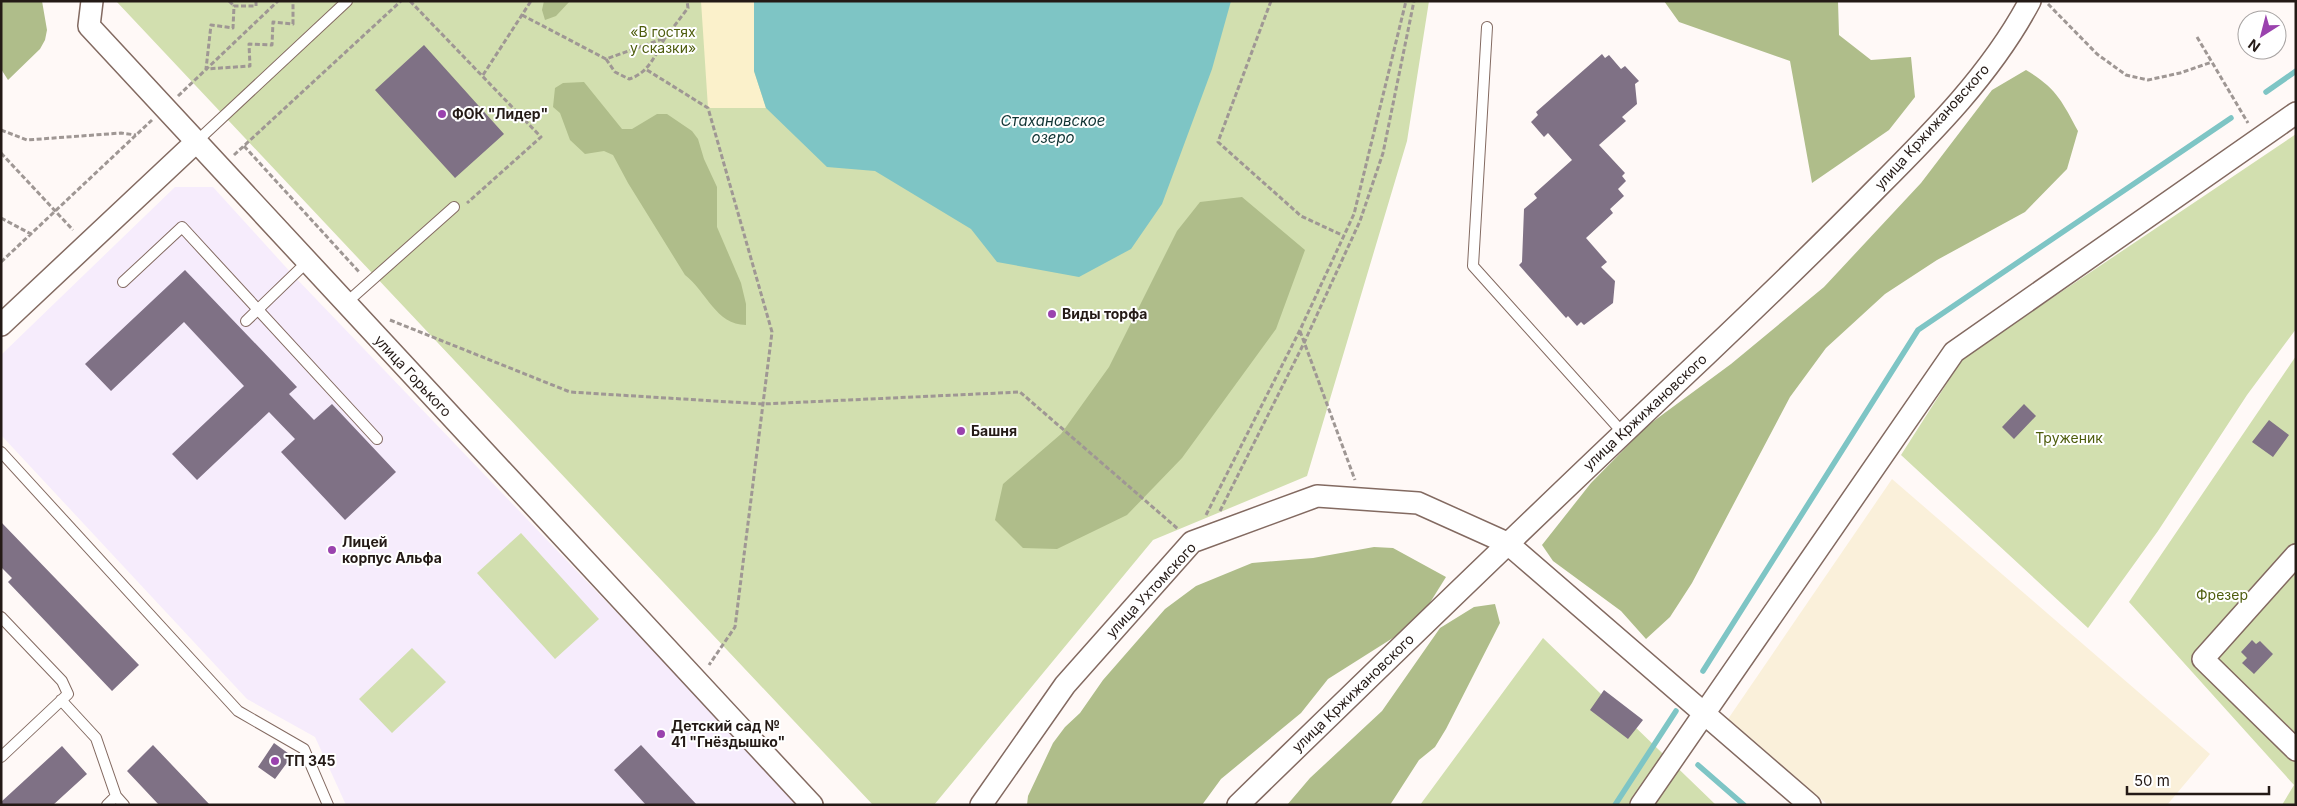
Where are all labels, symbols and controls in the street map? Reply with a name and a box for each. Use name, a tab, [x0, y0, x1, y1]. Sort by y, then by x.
north arrow	[2237, 10, 2287, 60]
park label: «В гостях у сказки»	[630, 23, 696, 56]
text: N	[2245, 36, 2263, 56]
street label: улица Кржижановского	[1871, 61, 1992, 193]
place label: ФОК "Лидер"	[452, 105, 548, 122]
marker: ФОК "Лидер"	[436, 108, 448, 120]
water label: Стахановское озеро	[1001, 111, 1105, 147]
place label: Виды торфа	[1062, 305, 1147, 322]
marker: Виды торфа	[1046, 308, 1058, 320]
street label: улица Горького	[371, 331, 456, 420]
street label: улица Кржижановского	[1579, 350, 1710, 473]
place label: Башня	[971, 422, 1017, 439]
marker: Башня	[955, 425, 967, 437]
park label: Труженик	[2035, 429, 2103, 446]
place label: Лицей корпус Альфа	[342, 533, 442, 566]
street label: улица Ухтомского	[1102, 539, 1199, 641]
marker: Лицей корпус Альфа	[326, 544, 338, 556]
park label: Фрезер	[2196, 586, 2248, 603]
street label: улица Кржижановского	[1288, 630, 1417, 755]
place label: Детский сад № 41 "Гнёздышко"	[671, 717, 785, 750]
marker: Детский сад № 41 "Гнёздышко"	[655, 728, 667, 740]
place label: ТП 345	[285, 752, 336, 769]
marker: ТП 345	[269, 755, 281, 767]
scale bar	[2127, 764, 2270, 796]
text: 50 m	[2134, 771, 2170, 790]

